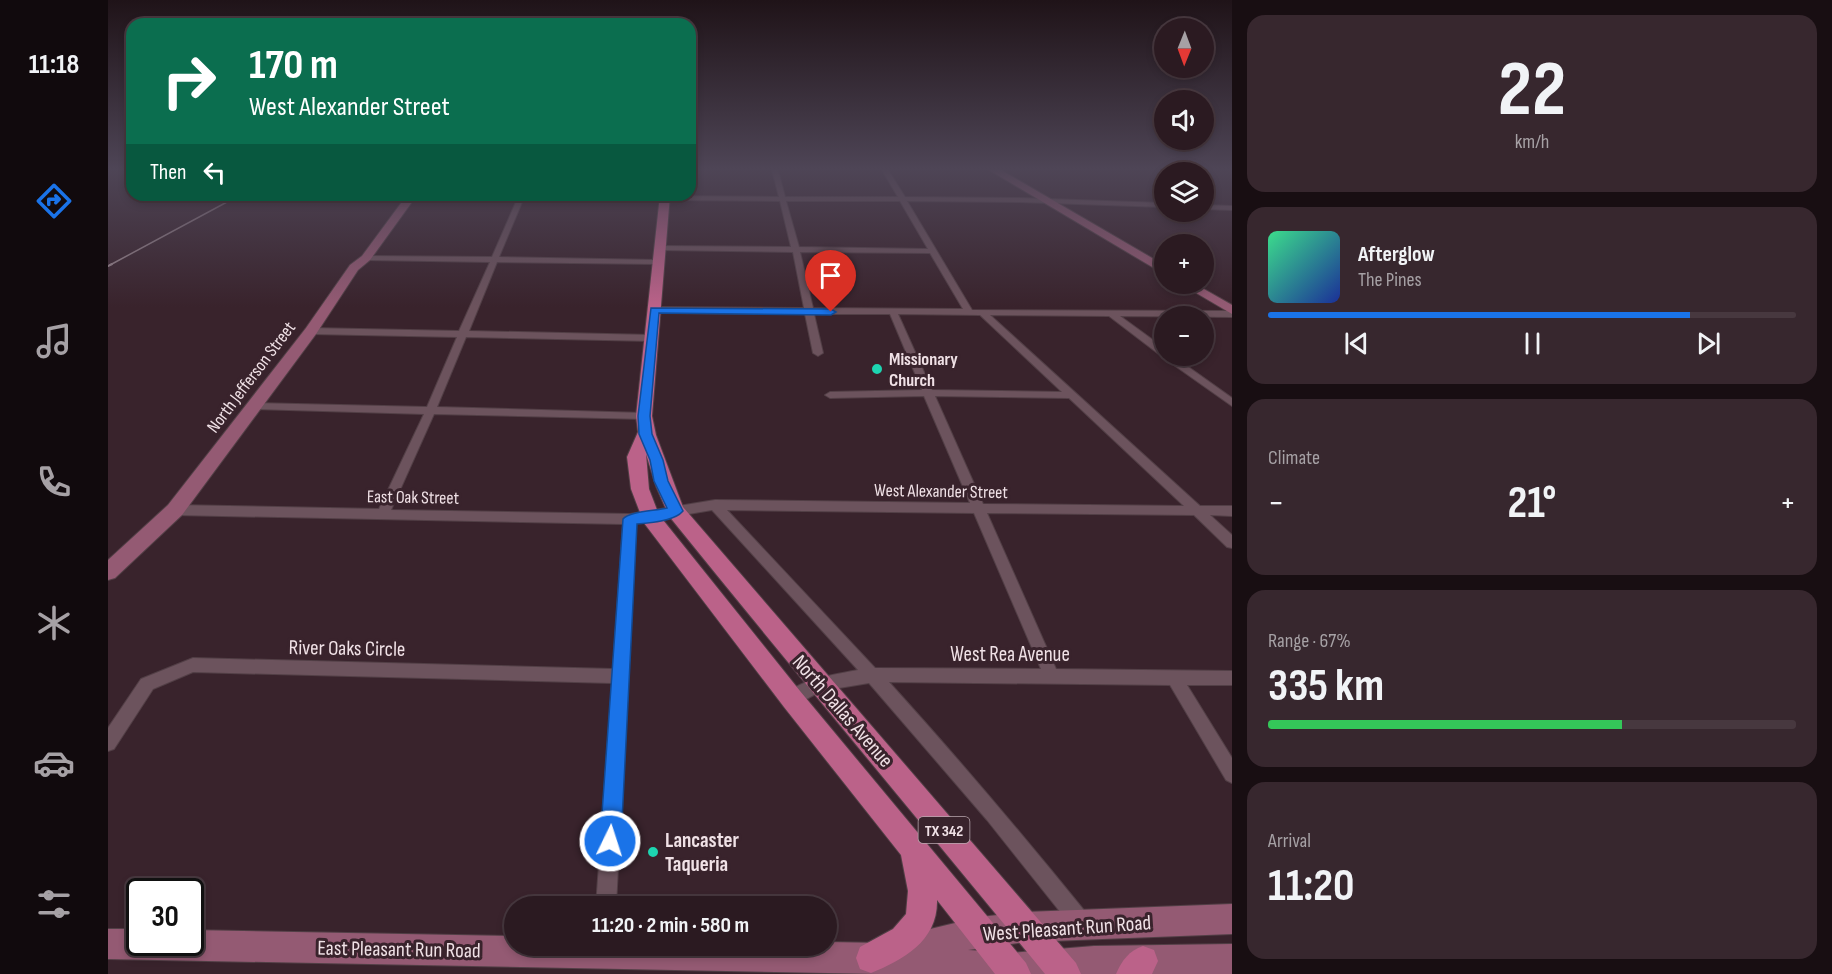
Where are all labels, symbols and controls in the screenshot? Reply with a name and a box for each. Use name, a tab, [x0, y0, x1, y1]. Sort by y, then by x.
north arrow	[1154, 18, 1214, 78]
map controls	[1154, 18, 1214, 366]
text: 170 m	[249, 40, 338, 91]
icon: right	[150, 42, 228, 120]
text: 22	[1498, 44, 1566, 137]
text: 11:18	[29, 49, 79, 81]
button: sound	[1154, 90, 1214, 150]
text: West Alexander Street	[249, 91, 450, 123]
text: km/h	[1515, 130, 1549, 154]
icon: left	[198, 156, 231, 189]
text: Then	[150, 159, 186, 186]
button: layers	[1154, 162, 1214, 222]
icon: directions	[33, 180, 75, 222]
button: +	[1154, 234, 1214, 294]
text: Afterglow	[1358, 241, 1435, 268]
pin	[805, 250, 856, 312]
icon: arrive	[814, 259, 847, 292]
text: The Pines	[1358, 268, 1422, 292]
button: −	[1154, 306, 1214, 366]
street label: North Jefferson Street	[203, 317, 300, 437]
icon: music	[33, 320, 75, 362]
icon: previous	[1340, 327, 1373, 360]
icon: pause	[1516, 327, 1549, 360]
icon: next	[1692, 327, 1725, 360]
place label: Missionary Church	[889, 349, 958, 391]
marker: Missionary Church	[870, 362, 884, 376]
text: Climate	[1268, 446, 1320, 470]
icon: phone	[33, 461, 75, 503]
text: 21°	[1508, 476, 1556, 531]
street label: West Alexander Street	[874, 480, 1009, 503]
text: −	[1268, 483, 1284, 523]
text: +	[1780, 483, 1796, 523]
street label: East Oak Street	[367, 486, 460, 509]
icon: climate	[33, 602, 75, 644]
text: Range · 67%	[1268, 629, 1351, 653]
street label: River Oaks Circle	[288, 635, 406, 662]
street label: West Rea Avenue	[950, 642, 1070, 667]
street label: North Dallas Avenue	[787, 650, 898, 773]
text: 335 km	[1268, 659, 1384, 714]
icon: car	[33, 742, 75, 784]
position arrow	[578, 809, 642, 873]
road number: TX 342	[918, 817, 970, 843]
place label: Lancaster Taqueria	[665, 828, 739, 877]
text: Arrival	[1268, 829, 1311, 853]
marker: Lancaster Taqueria	[646, 845, 660, 859]
text: 11:20	[1268, 859, 1354, 914]
speed limit sign: 30	[126, 878, 204, 956]
icon: filters	[33, 883, 75, 925]
street label: West Pleasant Run Road	[982, 910, 1152, 947]
text: 11:20 · 2 min · 580 m	[592, 912, 749, 939]
street label: East Pleasant Run Road	[317, 936, 481, 963]

